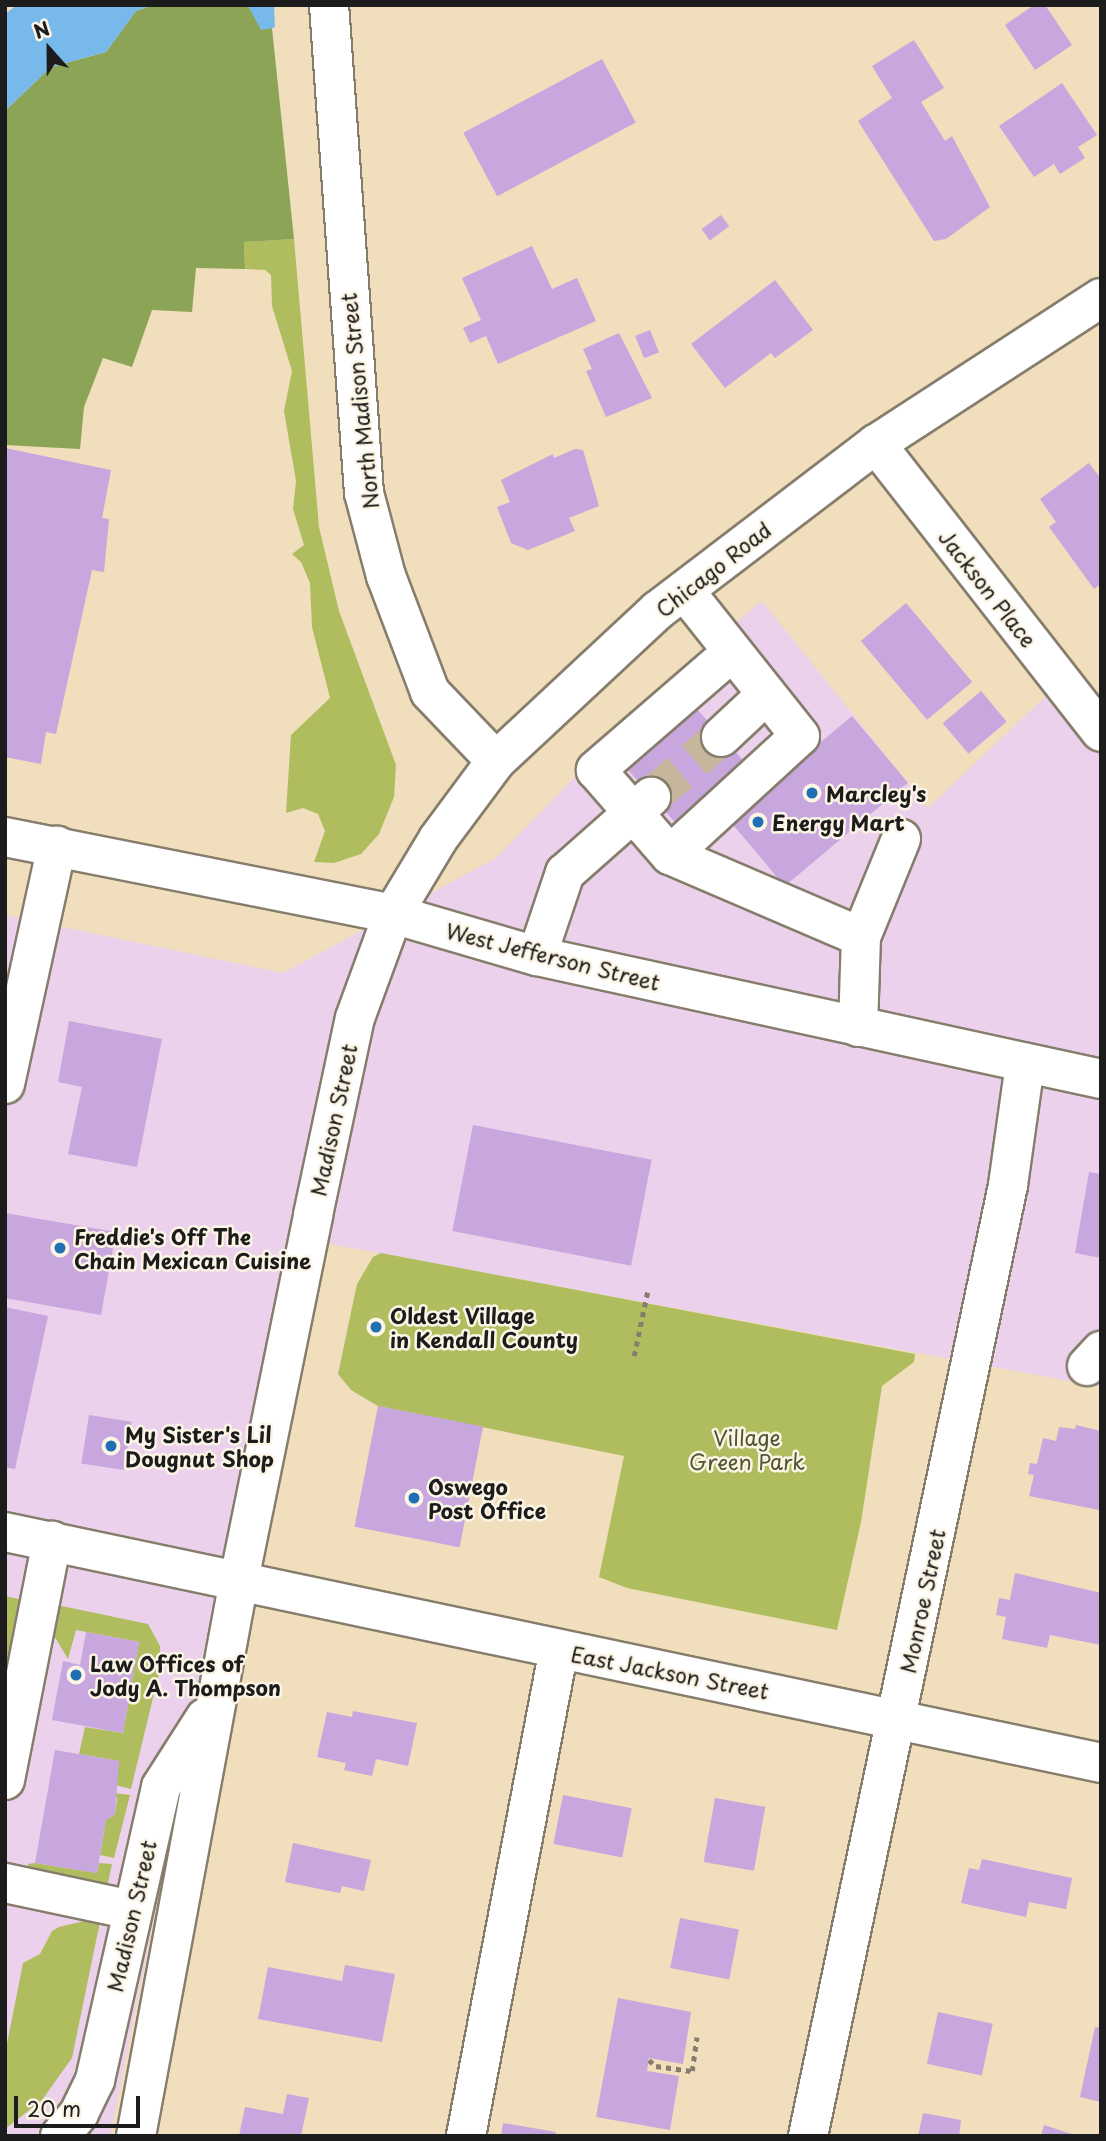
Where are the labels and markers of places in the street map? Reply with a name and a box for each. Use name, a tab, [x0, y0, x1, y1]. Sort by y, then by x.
place label: Marcley's	[826, 780, 926, 806]
marker: Marcley's	[804, 785, 820, 801]
place label: Energy Mart	[772, 809, 906, 835]
marker: Energy Mart	[750, 814, 766, 830]
place label: Freddie's Off The Chain Mexican Cuisine	[74, 1223, 310, 1273]
marker: Freddie's Off The Chain Mexican Cuisine	[52, 1240, 68, 1256]
place label: Oldest Village in Kendall County	[390, 1302, 578, 1352]
marker: Oldest Village in Kendall County	[368, 1319, 384, 1335]
place label: My Sister's Lil Dougnut Shop	[125, 1421, 274, 1471]
marker: My Sister's Lil Dougnut Shop	[103, 1438, 119, 1454]
place label: Oswego Post Office	[428, 1473, 545, 1523]
marker: Oswego Post Office	[406, 1490, 422, 1506]
place label: Law Offices of Jody A. Thompson	[90, 1650, 282, 1700]
marker: Law Offices of Jody A. Thompson	[68, 1667, 84, 1683]

